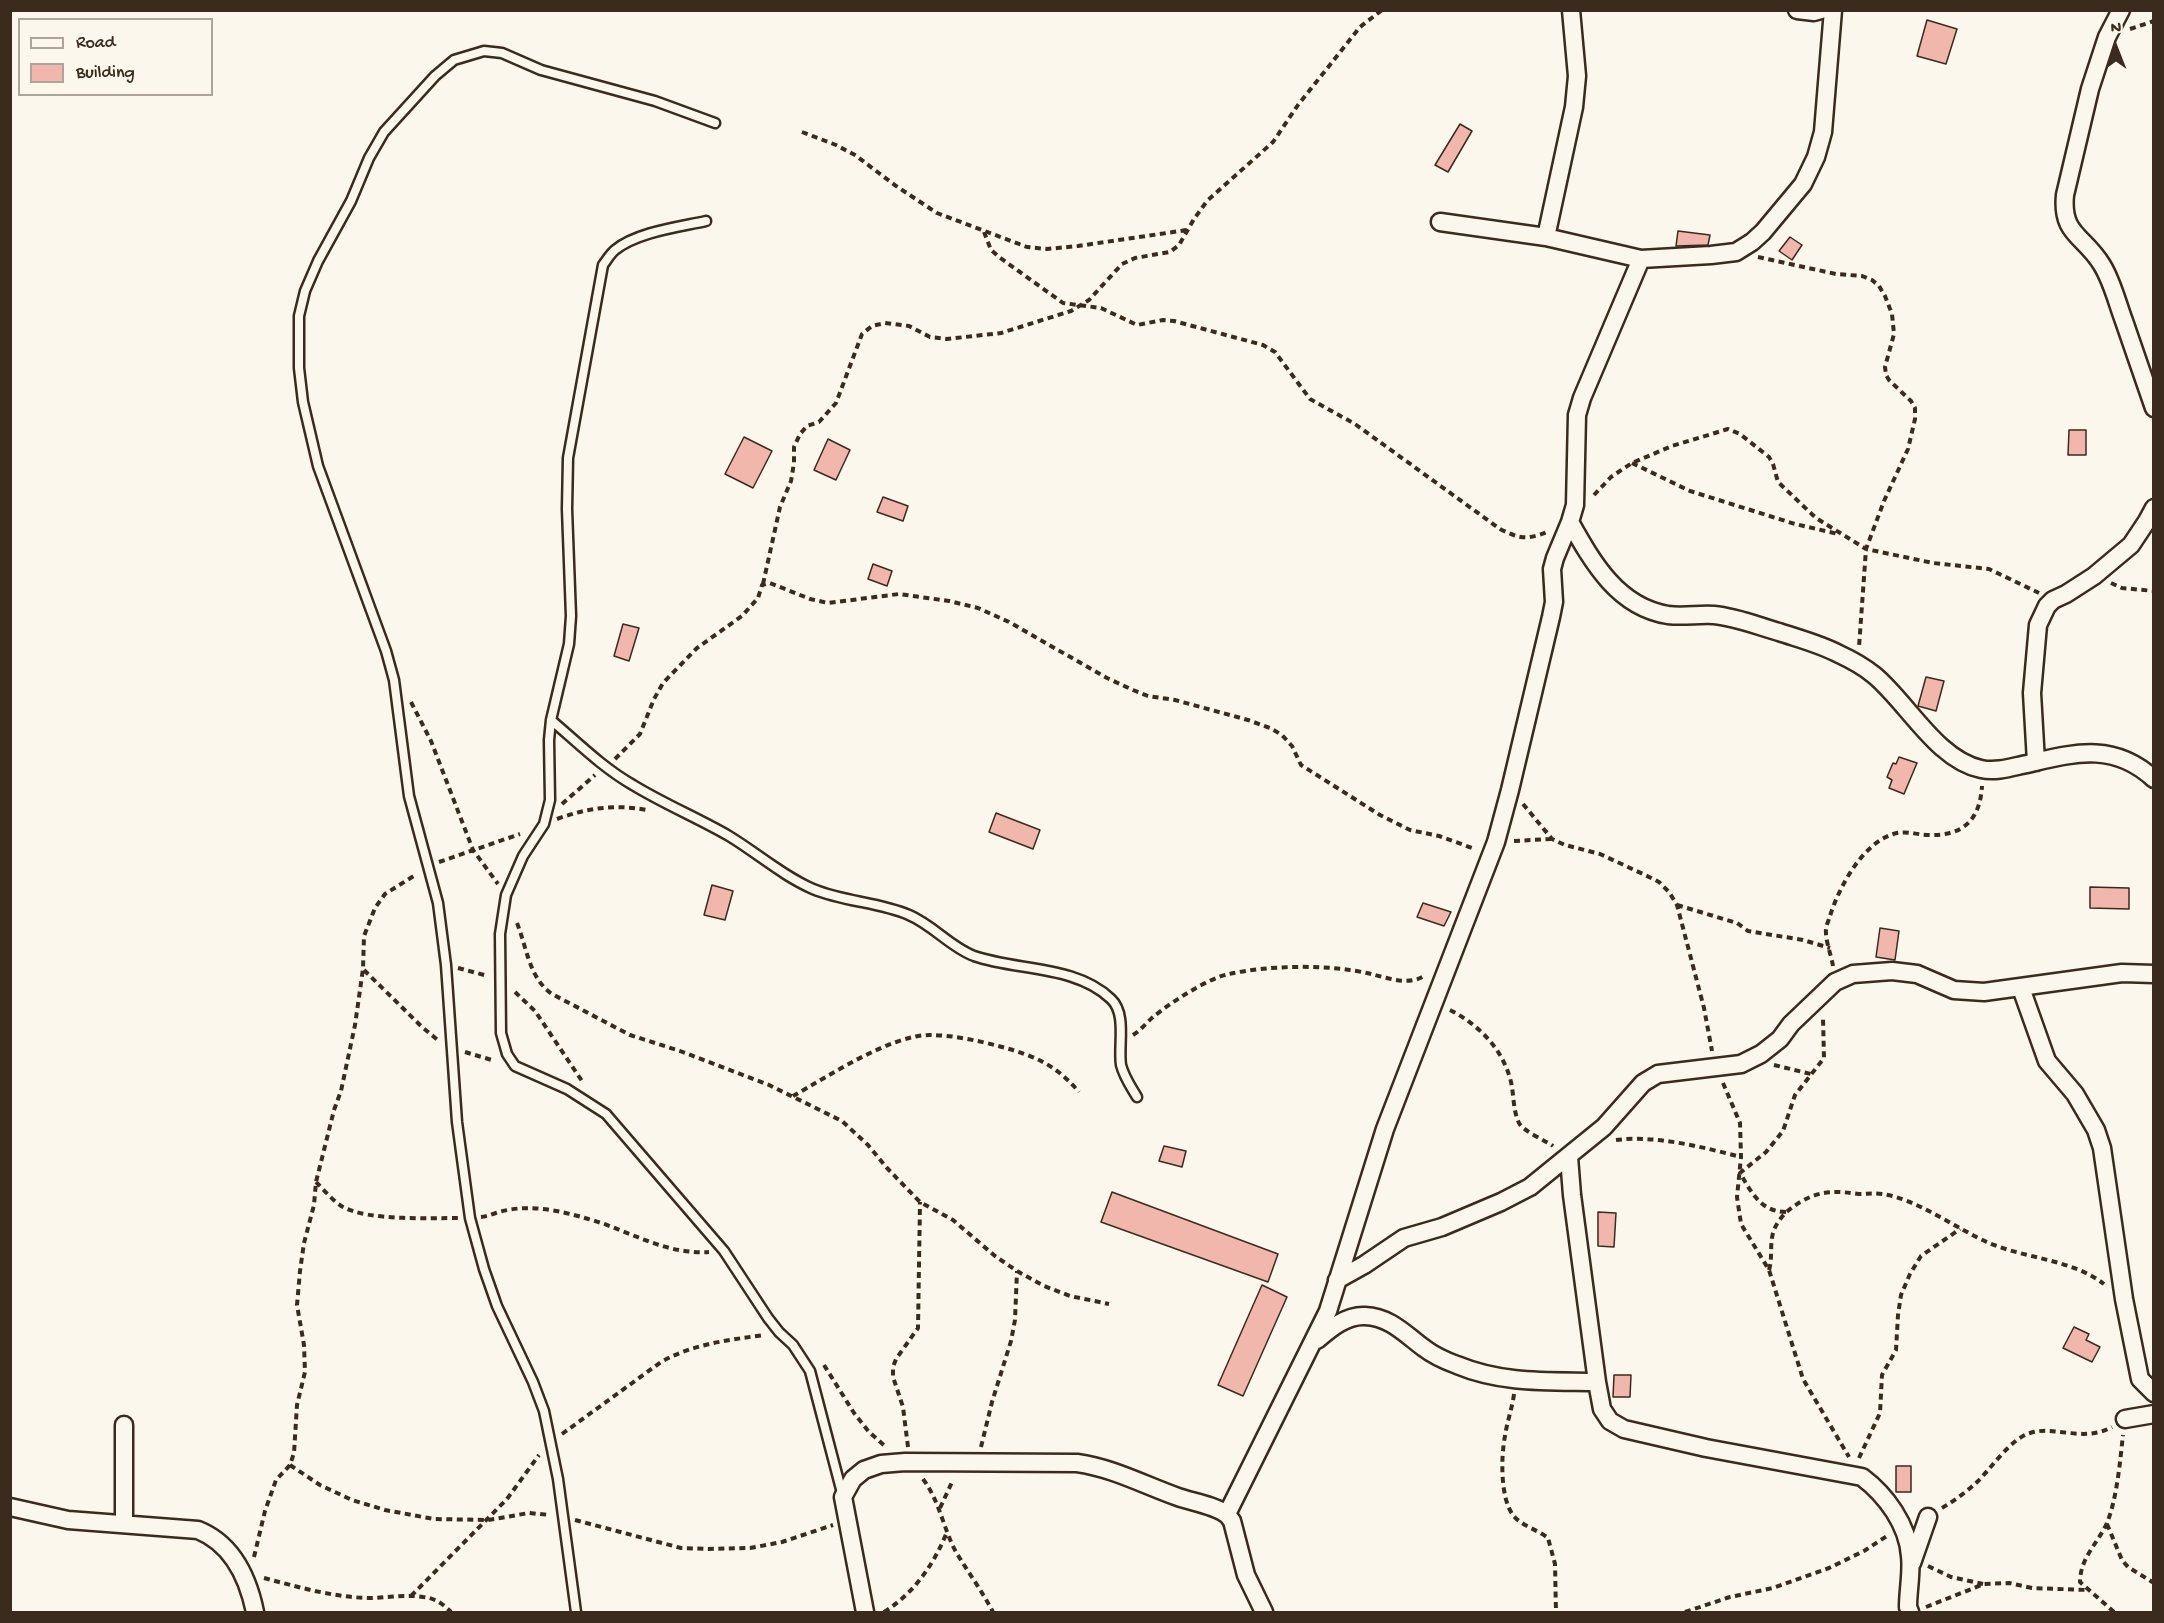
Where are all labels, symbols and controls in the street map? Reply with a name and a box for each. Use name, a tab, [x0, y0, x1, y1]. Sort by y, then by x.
legend	[18, 18, 213, 96]
north arrow	[2086, 18, 2146, 78]
text: N	[2111, 20, 2121, 39]
text: Road	[76, 33, 115, 54]
text: Building	[76, 63, 135, 84]

